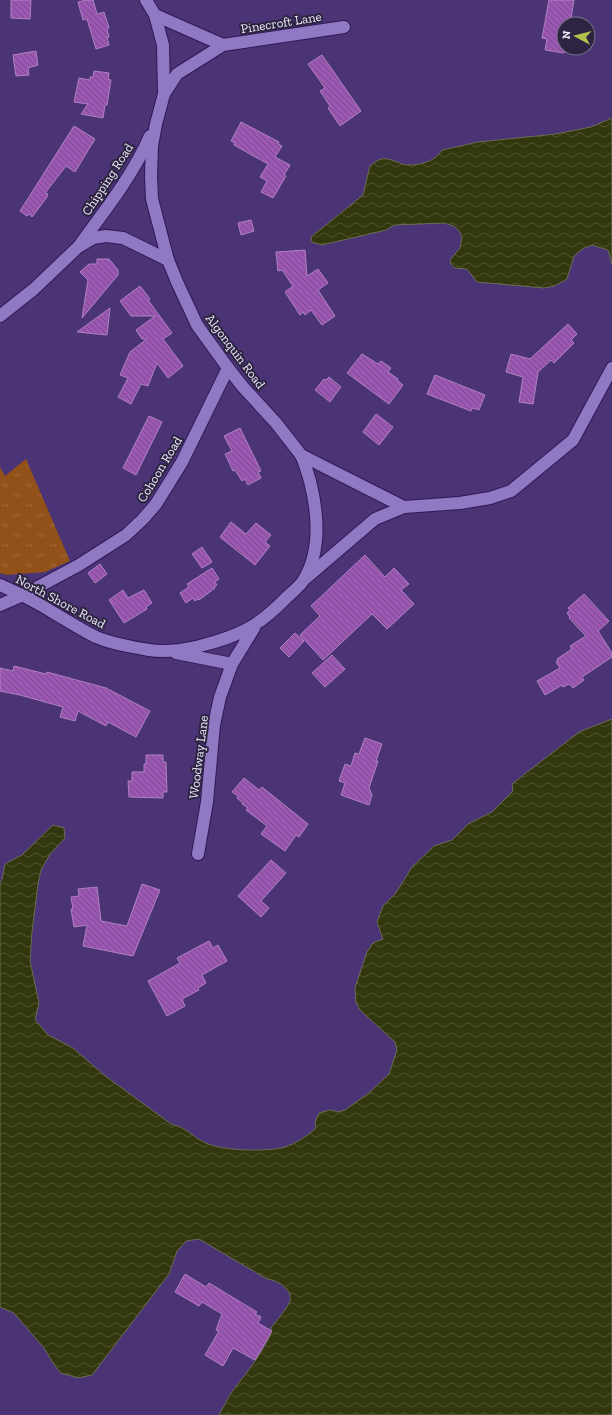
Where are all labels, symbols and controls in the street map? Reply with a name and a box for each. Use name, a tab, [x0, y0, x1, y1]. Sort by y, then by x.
street label: Pinecroft Lane	[240, 9, 323, 36]
north arrow	[556, 16, 596, 56]
text: N	[560, 29, 574, 40]
street label: Chipping Road	[79, 140, 136, 218]
street label: Algonquin Road	[203, 311, 268, 391]
street label: Cohoon Road	[134, 434, 185, 505]
street label: North Shore Road	[13, 571, 108, 631]
street label: Woodway Lane	[186, 714, 211, 800]

